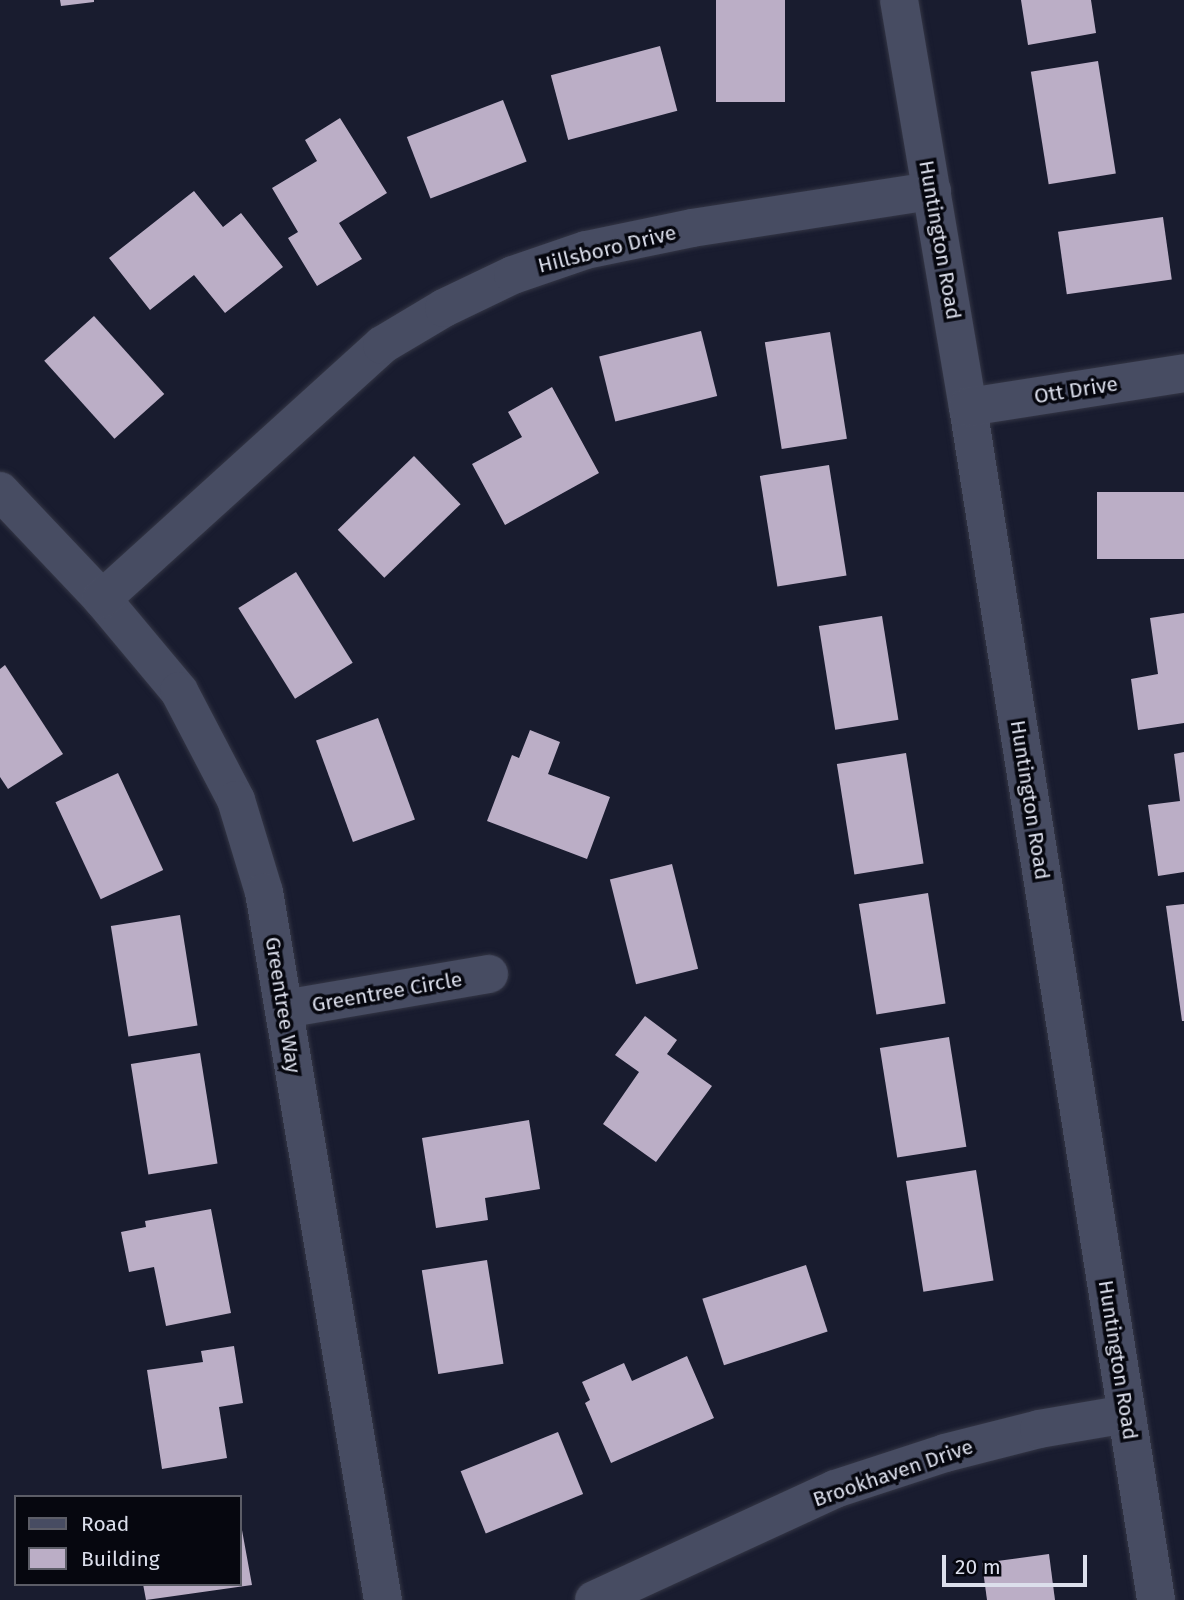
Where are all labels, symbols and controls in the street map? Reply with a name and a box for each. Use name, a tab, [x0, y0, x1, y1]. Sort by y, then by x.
street label: Huntington Road	[914, 158, 966, 322]
street label: Hillsboro Drive	[535, 220, 679, 278]
street label: Ott Drive	[1032, 371, 1120, 409]
street label: Huntington Road	[1005, 718, 1055, 882]
street label: Greentree Way	[260, 935, 306, 1075]
street label: Greentree Circle	[310, 966, 464, 1018]
street label: Huntington Road	[1093, 1278, 1143, 1442]
street label: Brookhaven Drive	[810, 1434, 976, 1512]
legend	[14, 1495, 242, 1586]
text: Road	[81, 1511, 129, 1537]
scale bar	[946, 1540, 1091, 1584]
text: Building	[81, 1546, 160, 1572]
text: 20 m	[955, 1554, 1001, 1580]

